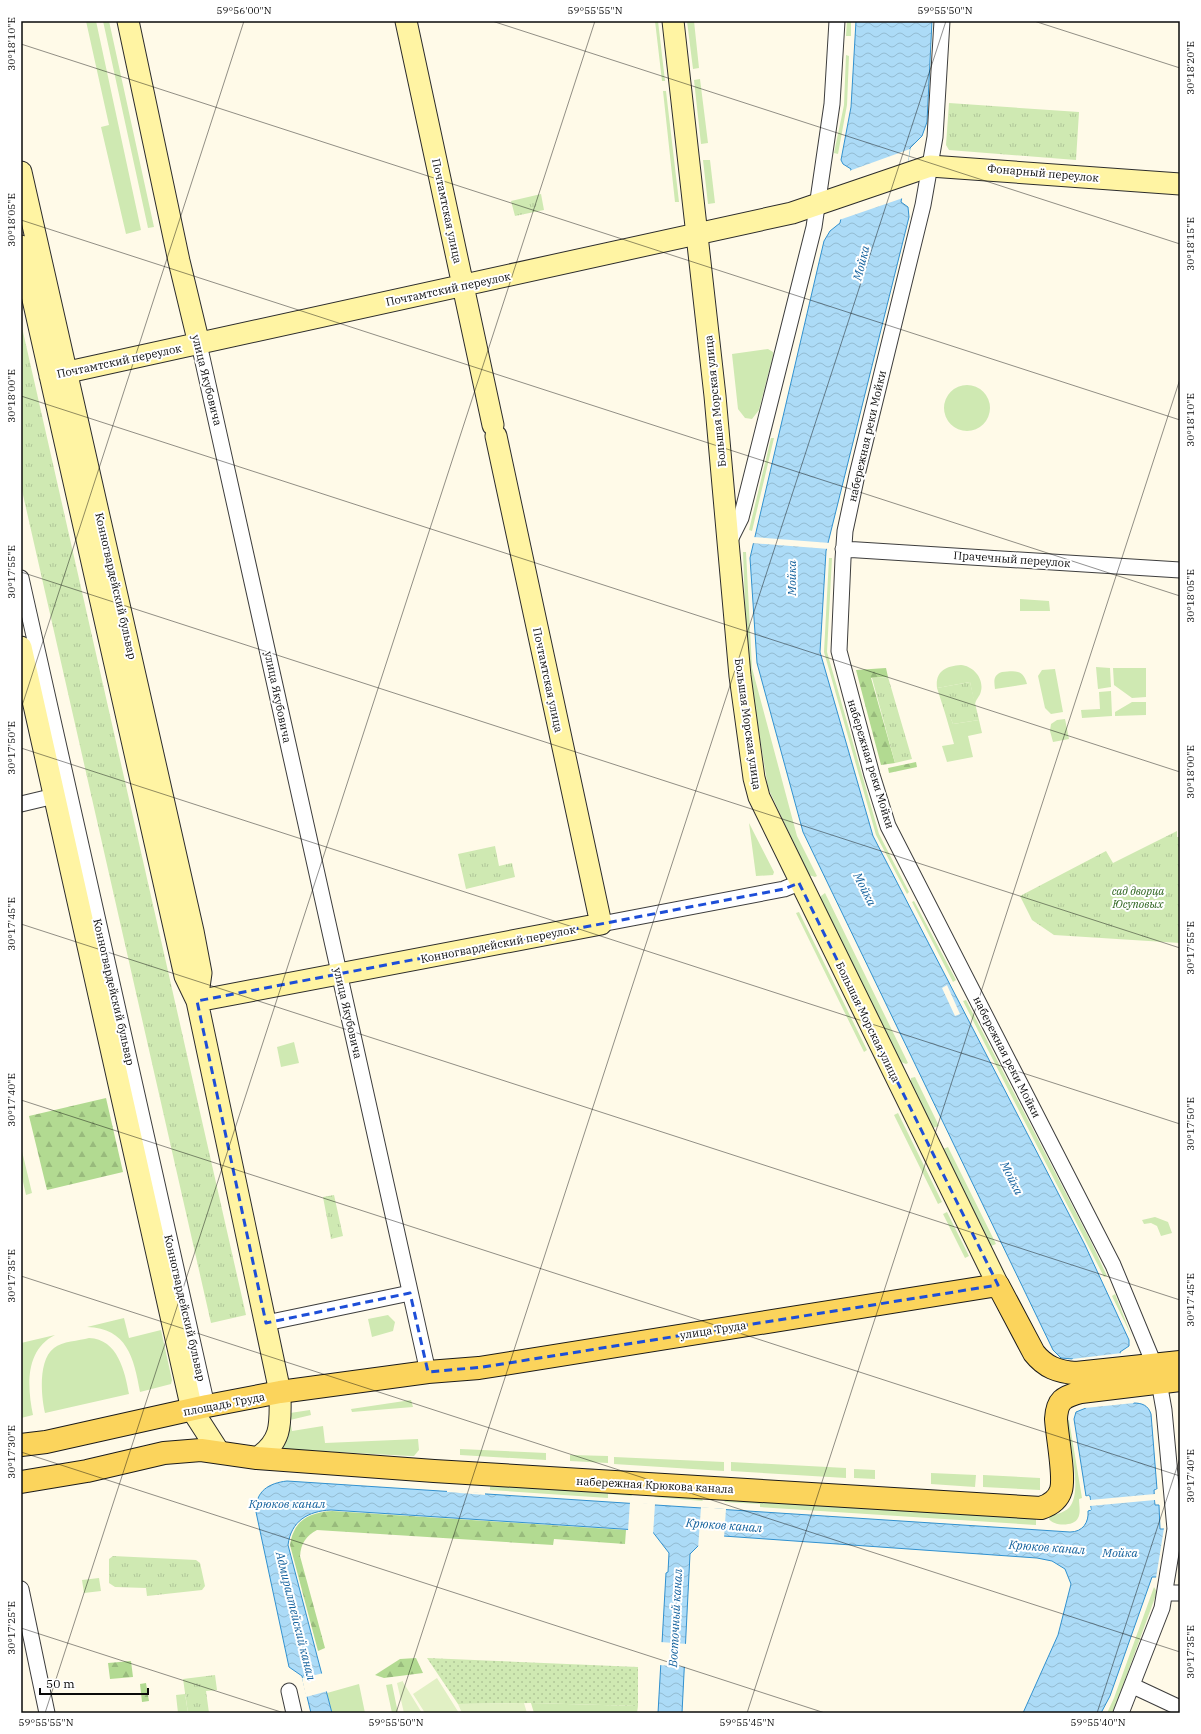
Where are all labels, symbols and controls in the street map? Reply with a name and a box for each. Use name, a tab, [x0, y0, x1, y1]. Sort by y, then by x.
text: 59°56'00"N	[217, 4, 272, 17]
text: 59°55'55"N	[568, 4, 623, 17]
text: 59°55'50"N	[918, 4, 973, 17]
text: 30°18'10"E	[5, 17, 18, 71]
text: 30°18'20"E	[1184, 41, 1197, 95]
street label: Почтамтская улица	[429, 157, 465, 265]
street label: Фонарный переулок	[987, 161, 1100, 185]
text: 30°18'05"E	[5, 193, 18, 247]
text: 30°18'15"E	[1184, 217, 1197, 271]
water label: Мойка	[849, 244, 873, 283]
street label: Почтамтский переулок	[384, 269, 512, 309]
street label: улица Якубовича	[189, 333, 225, 427]
street label: Большая Морская улица	[701, 334, 729, 468]
street label: Почтамтский переулок	[55, 341, 183, 381]
text: 30°18'00"E	[5, 369, 18, 423]
street label: набережная реки Мойки	[845, 369, 889, 503]
text: 30°18'10"E	[1184, 393, 1197, 447]
street label: Конногвардейский бульвар	[92, 511, 140, 661]
text: 30°17'55"E	[5, 545, 18, 599]
street label: Прачечный переулок	[953, 548, 1071, 570]
water label: Мойка	[784, 560, 799, 597]
text: 30°18'05"E	[1184, 569, 1197, 623]
street label: Почтамтская улица	[530, 626, 566, 734]
street label: улица Якубовича	[261, 650, 295, 744]
street label: Большая Морская улица	[732, 657, 764, 791]
street label: набережная реки Мойки	[845, 698, 897, 830]
text: 30°17'50"E	[5, 721, 18, 775]
text: 30°18'00"E	[1184, 745, 1197, 799]
water label: Мойка	[850, 869, 880, 909]
park label: сад дворца Юсуповых	[1112, 884, 1164, 911]
text: 30°17'45"E	[5, 897, 18, 951]
street label: Конногвардейский бульвар	[90, 917, 138, 1067]
text: 30°17'55"E	[1184, 921, 1197, 975]
street label: Конногвардейский переулок	[419, 922, 577, 966]
street label: Большая Морская улица	[833, 959, 903, 1085]
street label: улица Якубовича	[331, 966, 365, 1060]
street label: набережная реки Мойки	[970, 994, 1044, 1120]
text: 30°17'40"E	[5, 1073, 18, 1127]
text: 30°17'50"E	[1184, 1097, 1197, 1151]
water label: Мойка	[997, 1158, 1027, 1198]
street label: Конногвардейский бульвар	[161, 1233, 209, 1383]
text: 30°17'35"E	[5, 1249, 18, 1303]
text: 30°17'45"E	[1184, 1273, 1197, 1327]
street label: улица Труда	[679, 1318, 747, 1342]
street label: площадь Труда	[182, 1389, 266, 1419]
text: 30°17'30"E	[5, 1425, 18, 1479]
text: 30°17'40"E	[1184, 1449, 1197, 1503]
street label: набережная Крюкова канала	[576, 1474, 734, 1496]
water label: Крюков канал	[248, 1496, 325, 1511]
water label: Крюков канал	[684, 1515, 763, 1535]
water label: Крюков канал	[1007, 1537, 1086, 1557]
water label: Мойка	[1101, 1545, 1138, 1560]
water label: Адмиралтейский канал	[272, 1549, 319, 1682]
water label: Восточный канал	[665, 1568, 685, 1669]
text: 30°17'25"E	[5, 1601, 18, 1655]
text: 30°17'35"E	[1184, 1625, 1197, 1679]
scale bar	[40, 1670, 148, 1696]
text: 50 m	[46, 1676, 75, 1691]
text: 59°55'55"N	[19, 1716, 74, 1729]
text: 59°55'50"N	[369, 1716, 424, 1729]
text: 59°55'45"N	[720, 1716, 775, 1729]
text: 59°55'40"N	[1071, 1716, 1126, 1729]

